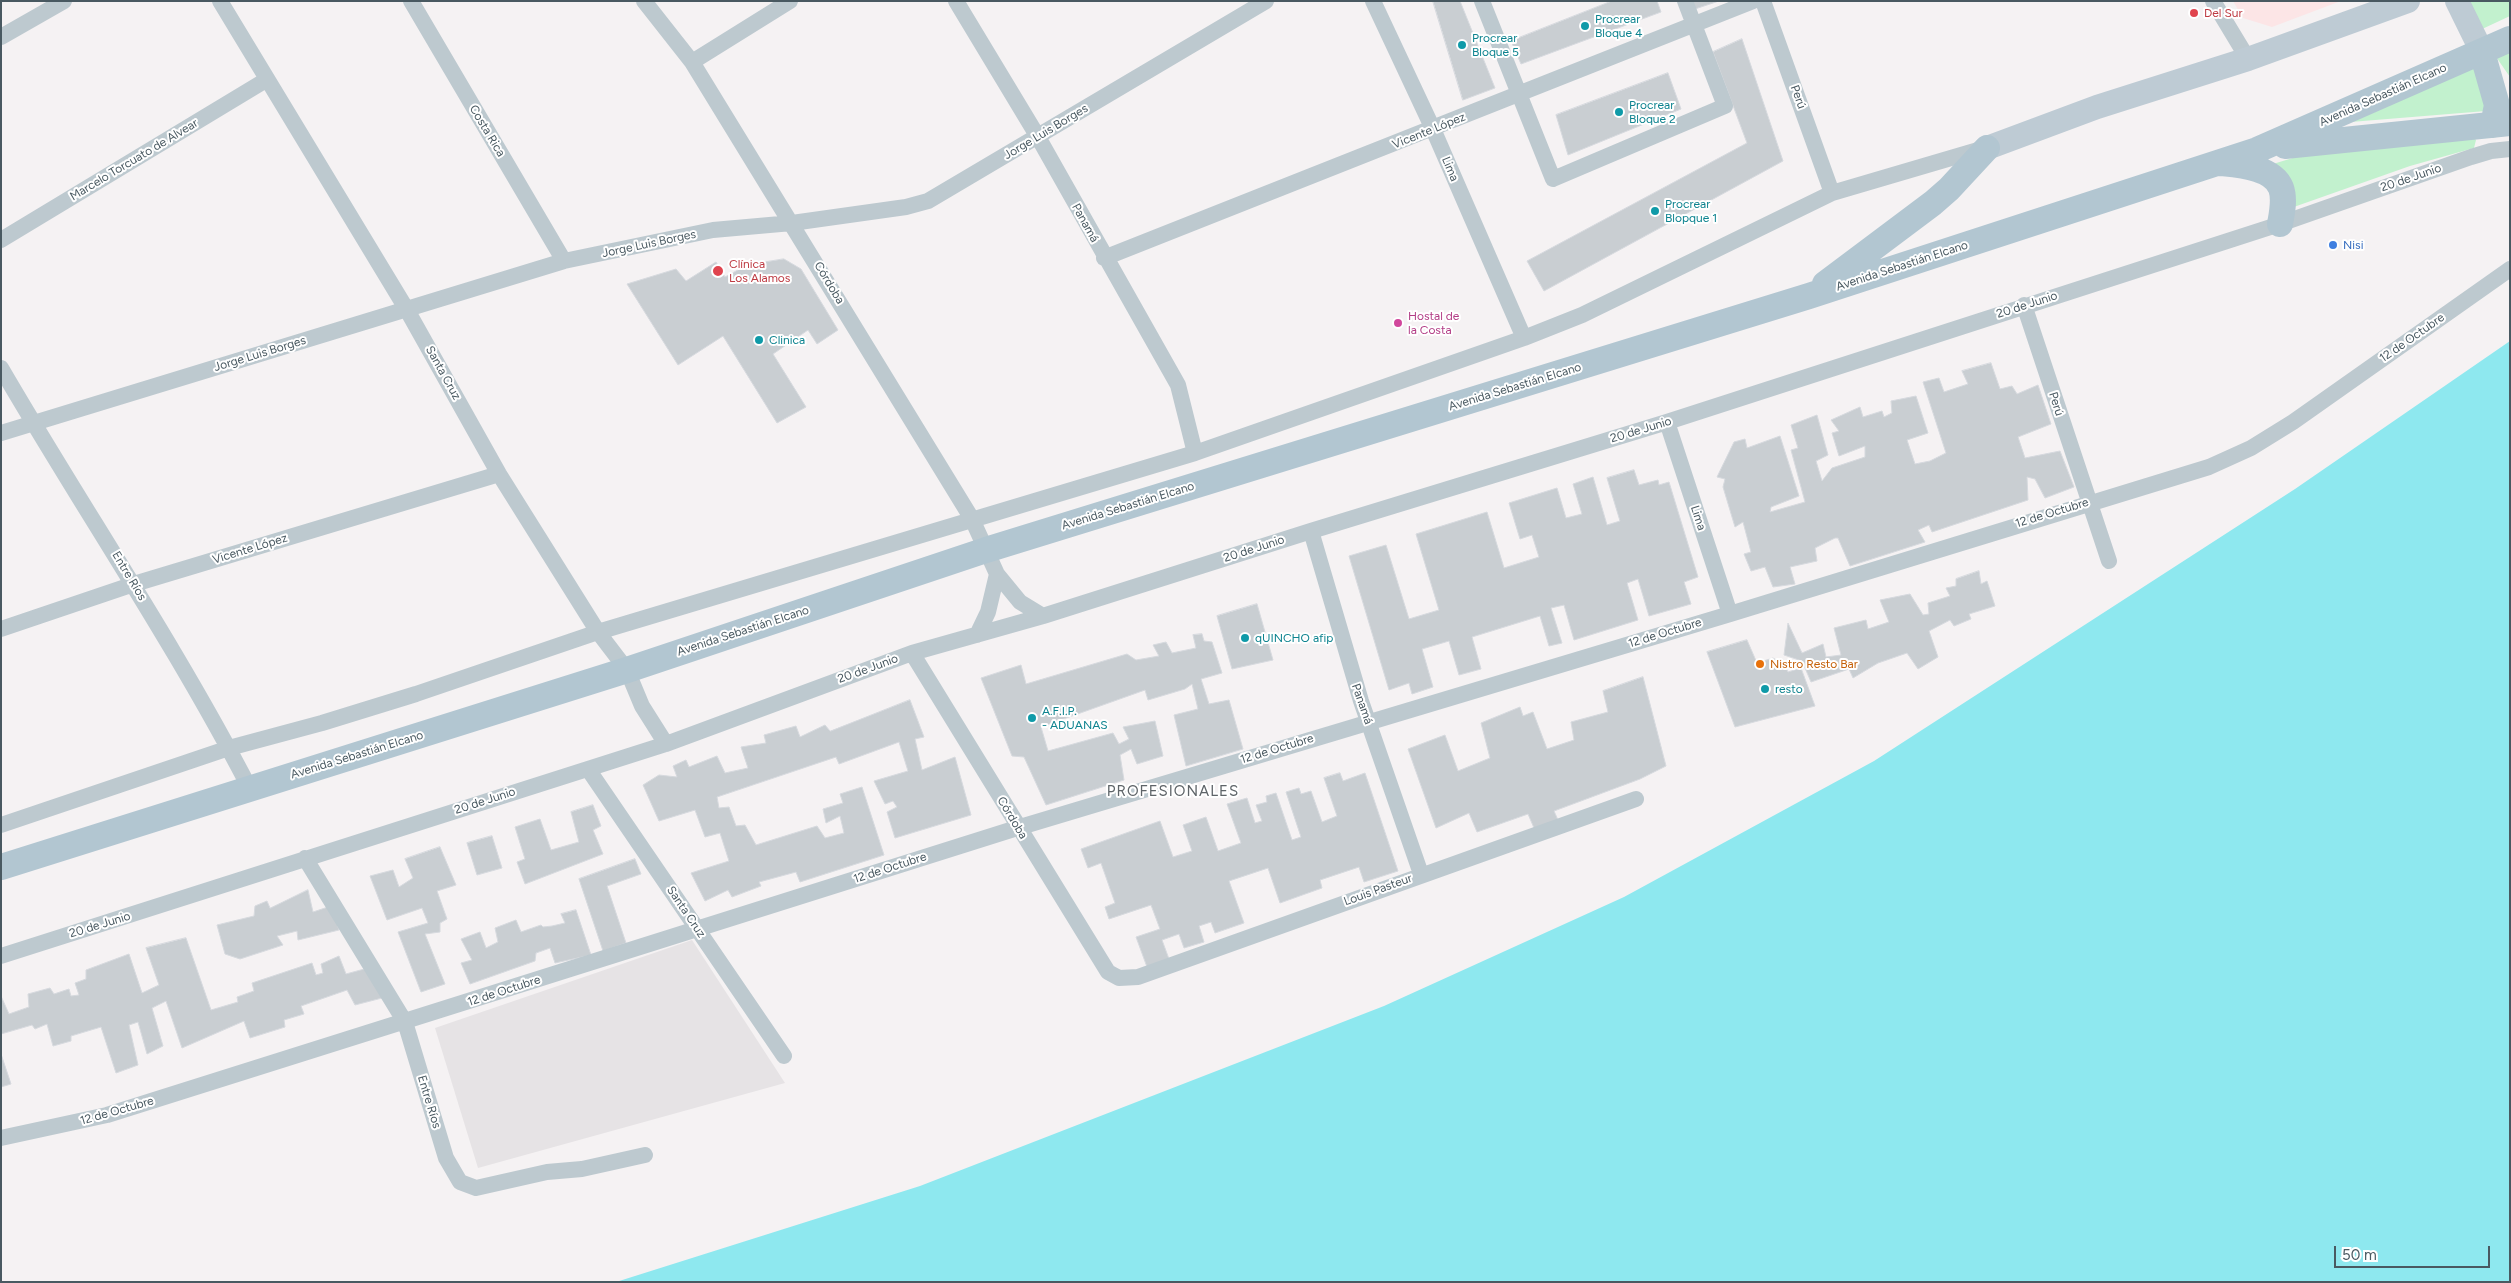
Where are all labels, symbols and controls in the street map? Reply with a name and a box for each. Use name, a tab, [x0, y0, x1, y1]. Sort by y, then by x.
place label: Del Sur	[2204, 6, 2243, 20]
marker: Del Sur	[2188, 7, 2200, 19]
place label: Procrear Bloque 4	[1595, 12, 1643, 40]
marker: Procrear Bloque 4	[1579, 20, 1591, 32]
place label: Procrear Bloque 5	[1472, 31, 1519, 59]
marker: Procrear Bloque 5	[1456, 39, 1468, 51]
street label: Avenida Sebastián Elcano	[2317, 60, 2449, 130]
street label: Perú	[1787, 83, 1809, 111]
place label: Procrear Bloque 2	[1629, 98, 1676, 126]
street label: Jorge Luis Borges	[1001, 101, 1091, 163]
street label: Costa Rica	[466, 103, 508, 159]
marker: Procrear Bloque 2	[1613, 106, 1625, 118]
street label: Vicente López	[1390, 110, 1468, 152]
street label: Marcelo Torcuato de Alvear	[67, 116, 201, 204]
street label: Lima	[1438, 155, 1462, 183]
street label: 20 de Junio	[2379, 161, 2443, 195]
place label: Procrear Blopque 1	[1665, 197, 1717, 225]
street label: Panamá	[1069, 201, 1101, 245]
marker: Procrear Blopque 1	[1649, 205, 1661, 217]
street label: Jorge Luis Borges	[601, 227, 697, 261]
street label: Avenida Sebastián Elcano	[1834, 238, 1970, 294]
place label: Nisi	[2343, 238, 2363, 252]
marker: Nisi	[2327, 239, 2339, 251]
place label: Clínica Los Alamos	[729, 257, 790, 285]
street label: Córdoba	[811, 259, 847, 307]
marker: Clínica Los Alamos	[711, 264, 725, 278]
street label: 20 de Junio	[1995, 288, 2059, 322]
place label: Hostal de la Costa	[1408, 309, 1459, 337]
street label: 12 de Octubre	[2377, 310, 2447, 366]
marker: Hostal de la Costa	[1392, 317, 1404, 329]
street label: Jorge Luis Borges	[212, 333, 308, 375]
place label: Clinica	[769, 333, 805, 347]
marker: Clinica	[753, 334, 765, 346]
street label: Santa Cruz	[422, 344, 464, 402]
street label: Avenida Sebastián Elcano	[1447, 360, 1583, 414]
street label: Perú	[2045, 390, 2067, 418]
street label: 20 de Junio	[1609, 414, 1673, 446]
street label: Avenida Sebastián Elcano	[1060, 479, 1196, 533]
street label: 12 de Octubre	[2014, 495, 2090, 531]
street label: Lima	[1687, 504, 1709, 532]
street label: Vicente López	[211, 531, 289, 567]
street label: 20 de Junio	[1222, 532, 1286, 566]
street label: Entre Ríos	[109, 549, 149, 603]
street label: Avenida Sebastián Elcano	[675, 603, 811, 659]
street label: 12 de Octubre	[1627, 615, 1703, 651]
place label: qUINCHO afip	[1255, 631, 1333, 645]
marker: qUINCHO afip	[1239, 632, 1251, 644]
street label: 20 de Junio	[836, 651, 900, 687]
place label: Nistro Resto Bar	[1770, 657, 1858, 671]
marker: Nistro Resto Bar	[1754, 658, 1766, 670]
street label: Panamá	[1348, 682, 1376, 726]
place label: resto	[1775, 682, 1803, 696]
marker: resto	[1759, 683, 1771, 695]
place label: A.F.I.P. - ADUANAS	[1042, 704, 1108, 732]
marker: A.F.I.P. - ADUANAS	[1026, 712, 1038, 724]
street label: Avenida Sebastián Elcano	[289, 728, 425, 782]
street label: 12 de Octubre	[1239, 731, 1315, 767]
district label: PROFESIONALES	[1105, 783, 1241, 801]
street label: 20 de Junio	[453, 784, 517, 818]
street label: Córdoba	[994, 794, 1030, 842]
street label: 12 de Octubre	[852, 849, 928, 887]
street label: Louis Pasteur	[1342, 871, 1414, 909]
street label: Santa Cruz	[664, 883, 708, 941]
street label: 20 de Junio	[68, 909, 132, 941]
street label: 12 de Octubre	[466, 972, 542, 1010]
street label: Entre Ríos	[414, 1074, 444, 1130]
street label: 12 de Octubre	[79, 1094, 155, 1128]
scale bar	[2336, 1236, 2492, 1268]
text: 50 m	[2342, 1246, 2377, 1264]

